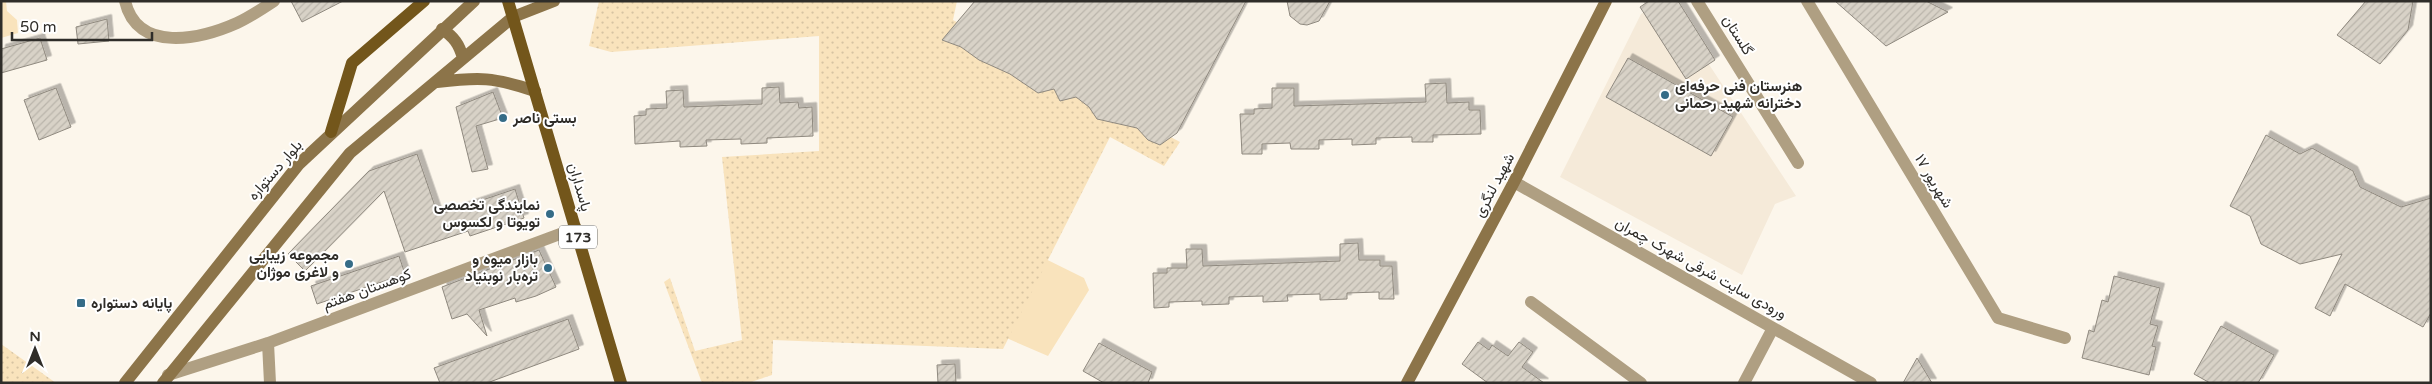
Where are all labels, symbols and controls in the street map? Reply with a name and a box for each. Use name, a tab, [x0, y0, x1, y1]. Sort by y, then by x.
scale bar	[12, 10, 152, 42]
street label: گلستان	[1719, 12, 1757, 59]
text: 50 m	[20, 18, 57, 36]
place label: هنرستان فنی حرفه‌ای دخترانه شهید رحمانی	[1675, 77, 1802, 112]
marker: هنرستان فنی حرفه‌ای دخترانه شهید رحمانی	[1659, 89, 1671, 101]
place label: بستی ناصر	[512, 109, 577, 127]
marker: بستی ناصر	[497, 112, 509, 124]
street label: بلوار دستواره	[244, 136, 306, 204]
street label: شهید لنگری	[1470, 150, 1519, 221]
street label: ۱۷ شهریور	[1911, 151, 1957, 211]
street label: پاسداران	[564, 161, 595, 214]
place label: نمایندگی تخصصی تویوتا و لکسوس	[434, 196, 540, 231]
marker: نمایندگی تخصصی تویوتا و لکسوس	[544, 208, 556, 220]
street label: ورودی سایت شرقی شهرک چمران	[1612, 213, 1790, 324]
road number: 173	[559, 226, 597, 248]
place label: مجموعه زیبایی و لاغری موژان	[249, 246, 339, 281]
place label: بازار میوه و تره‌بار نوبنیاد	[465, 250, 538, 285]
marker: مجموعه زیبایی و لاغری موژان	[343, 258, 355, 270]
marker: بازار میوه و تره‌بار نوبنیاد	[542, 262, 554, 274]
street label: کوهستان هفتم	[320, 265, 414, 314]
place label: پایانه دستواره	[91, 294, 172, 313]
marker: پایانه دستواره	[75, 297, 87, 309]
north arrow	[10, 324, 60, 374]
text: N	[29, 328, 41, 345]

